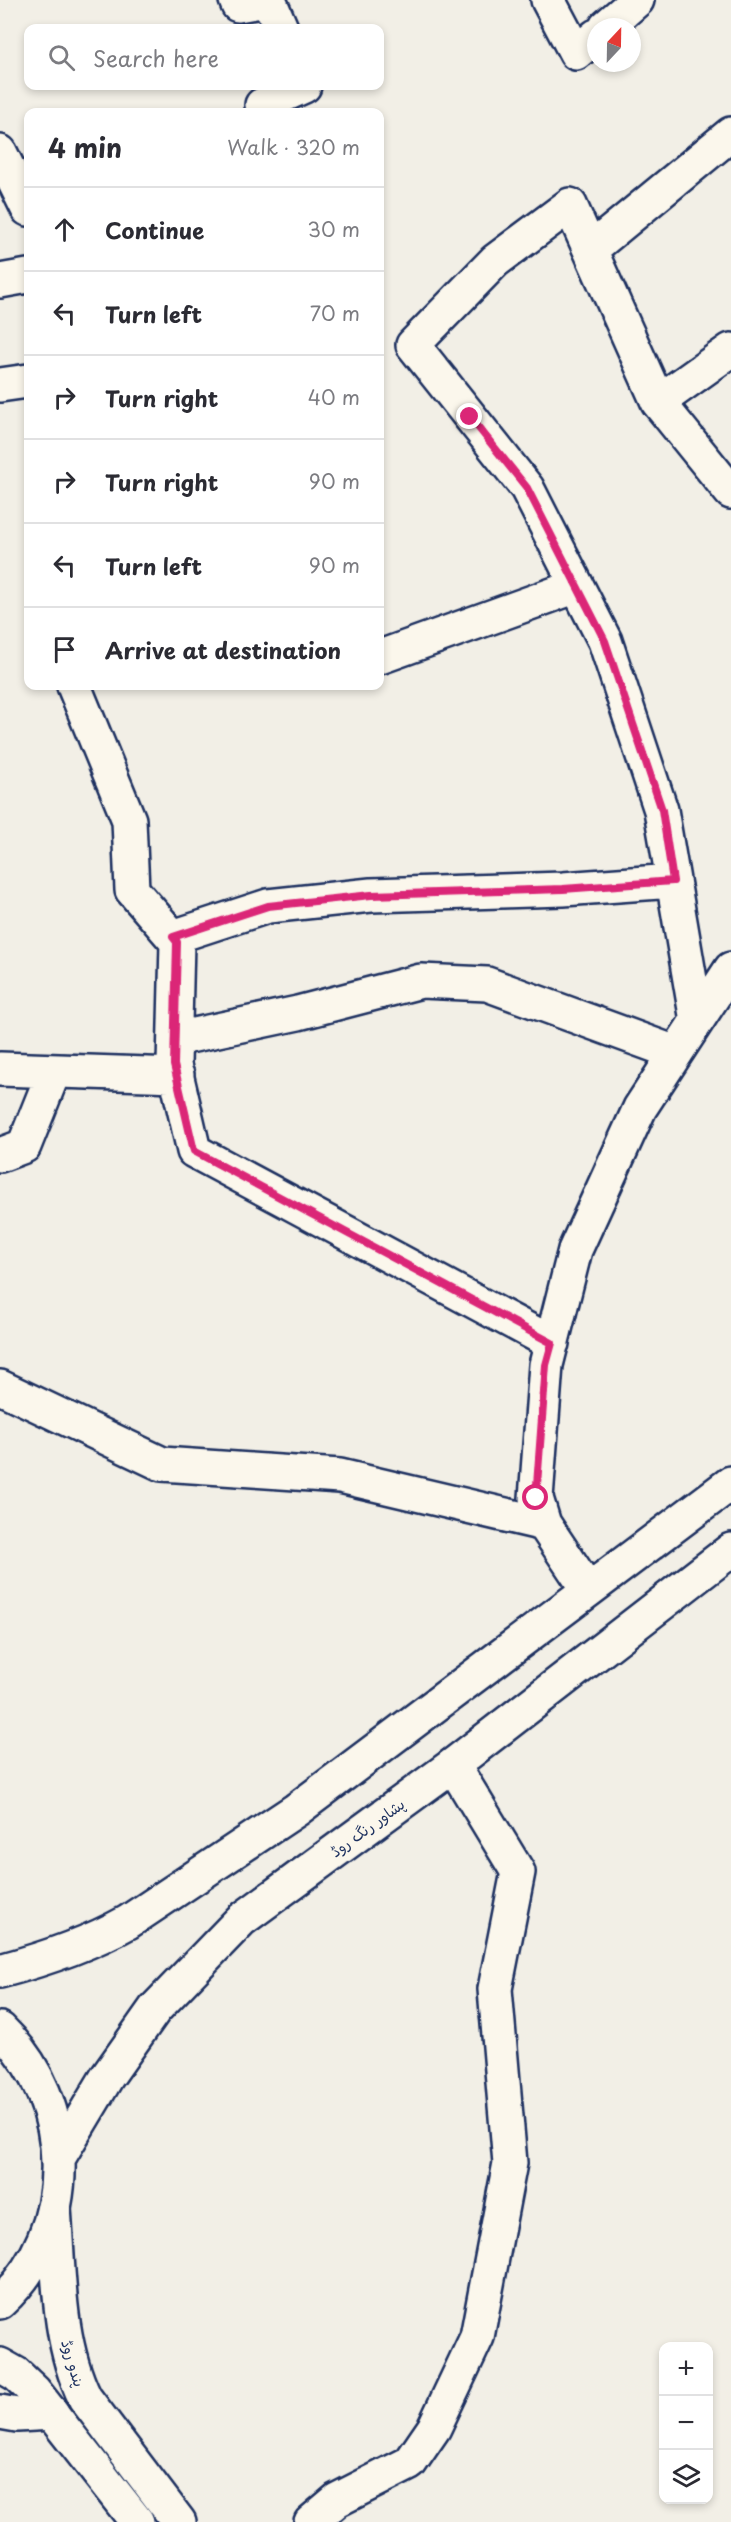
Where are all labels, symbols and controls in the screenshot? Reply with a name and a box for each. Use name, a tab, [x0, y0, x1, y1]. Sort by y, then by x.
north arrow	[587, 18, 641, 72]
search box	[24, 24, 384, 90]
icon: search	[45, 41, 78, 74]
text: Search here	[93, 41, 219, 74]
text: 4 min	[48, 128, 122, 167]
text: Walk · 320 m	[227, 132, 360, 162]
icon: ahead	[48, 213, 81, 246]
text: Continue	[105, 213, 204, 246]
text: 30 m	[307, 214, 360, 244]
icon: left	[48, 297, 81, 330]
text: Turn left	[105, 297, 202, 330]
text: 70 m	[310, 298, 360, 328]
icon: right	[48, 381, 81, 414]
text: Turn right	[105, 381, 218, 414]
text: 40 m	[308, 382, 360, 412]
route end	[456, 403, 482, 429]
icon: right	[48, 465, 81, 498]
text: Turn right	[105, 465, 218, 498]
text: 90 m	[309, 466, 360, 496]
icon: left	[48, 549, 81, 582]
text: Turn left	[105, 549, 202, 582]
text: 90 m	[309, 550, 360, 580]
icon: arrive	[48, 633, 81, 666]
text: Arrive at destination	[105, 633, 341, 666]
route start	[522, 1484, 548, 1510]
street label: پشاور رنگ روڈ	[325, 1792, 409, 1862]
street label: پندو روڈ	[56, 2337, 92, 2389]
map controls	[659, 2342, 713, 2504]
button: +	[659, 2342, 713, 2396]
button: −	[659, 2396, 713, 2450]
button: layers	[659, 2450, 713, 2504]

